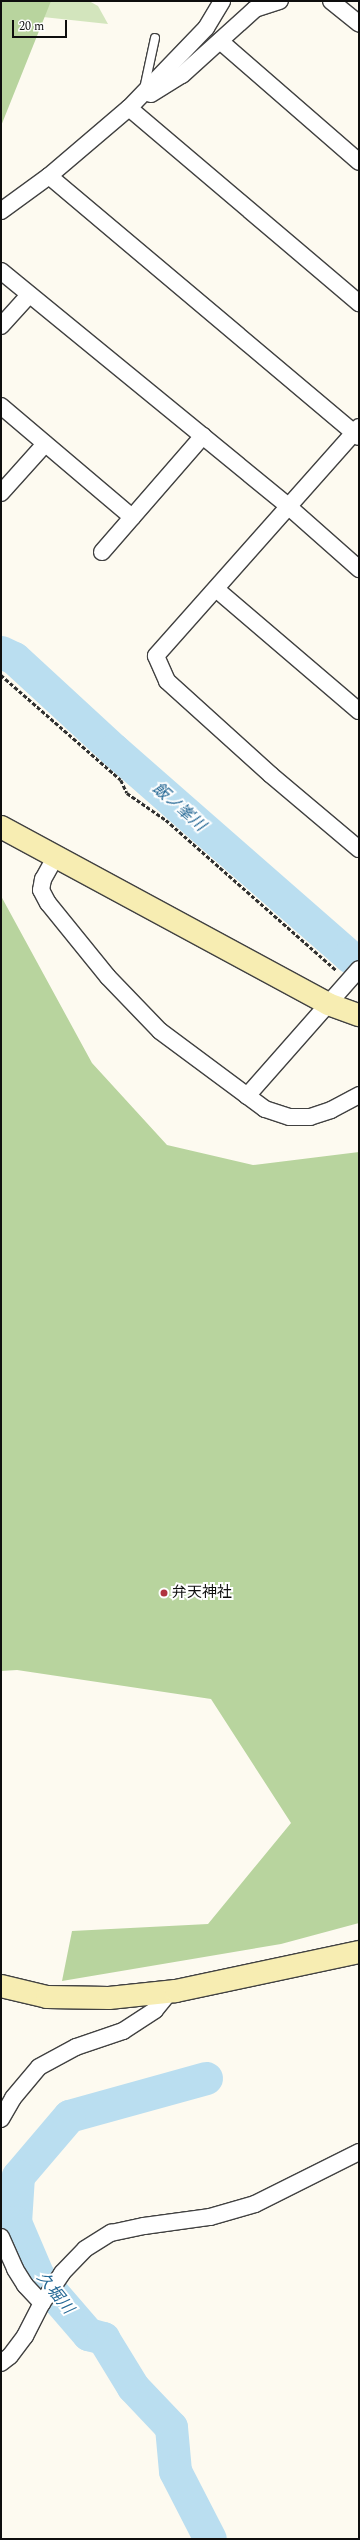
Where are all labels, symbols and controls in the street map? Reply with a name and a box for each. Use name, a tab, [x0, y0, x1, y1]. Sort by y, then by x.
scale bar	[14, 12, 69, 38]
text: 20 m	[19, 17, 44, 36]
water label: 飯ノ峯川	[149, 779, 209, 835]
place label: 弁天神社	[172, 1584, 232, 1602]
marker: 弁天神社	[159, 1588, 169, 1598]
water label: 久堀川	[32, 2268, 78, 2318]

